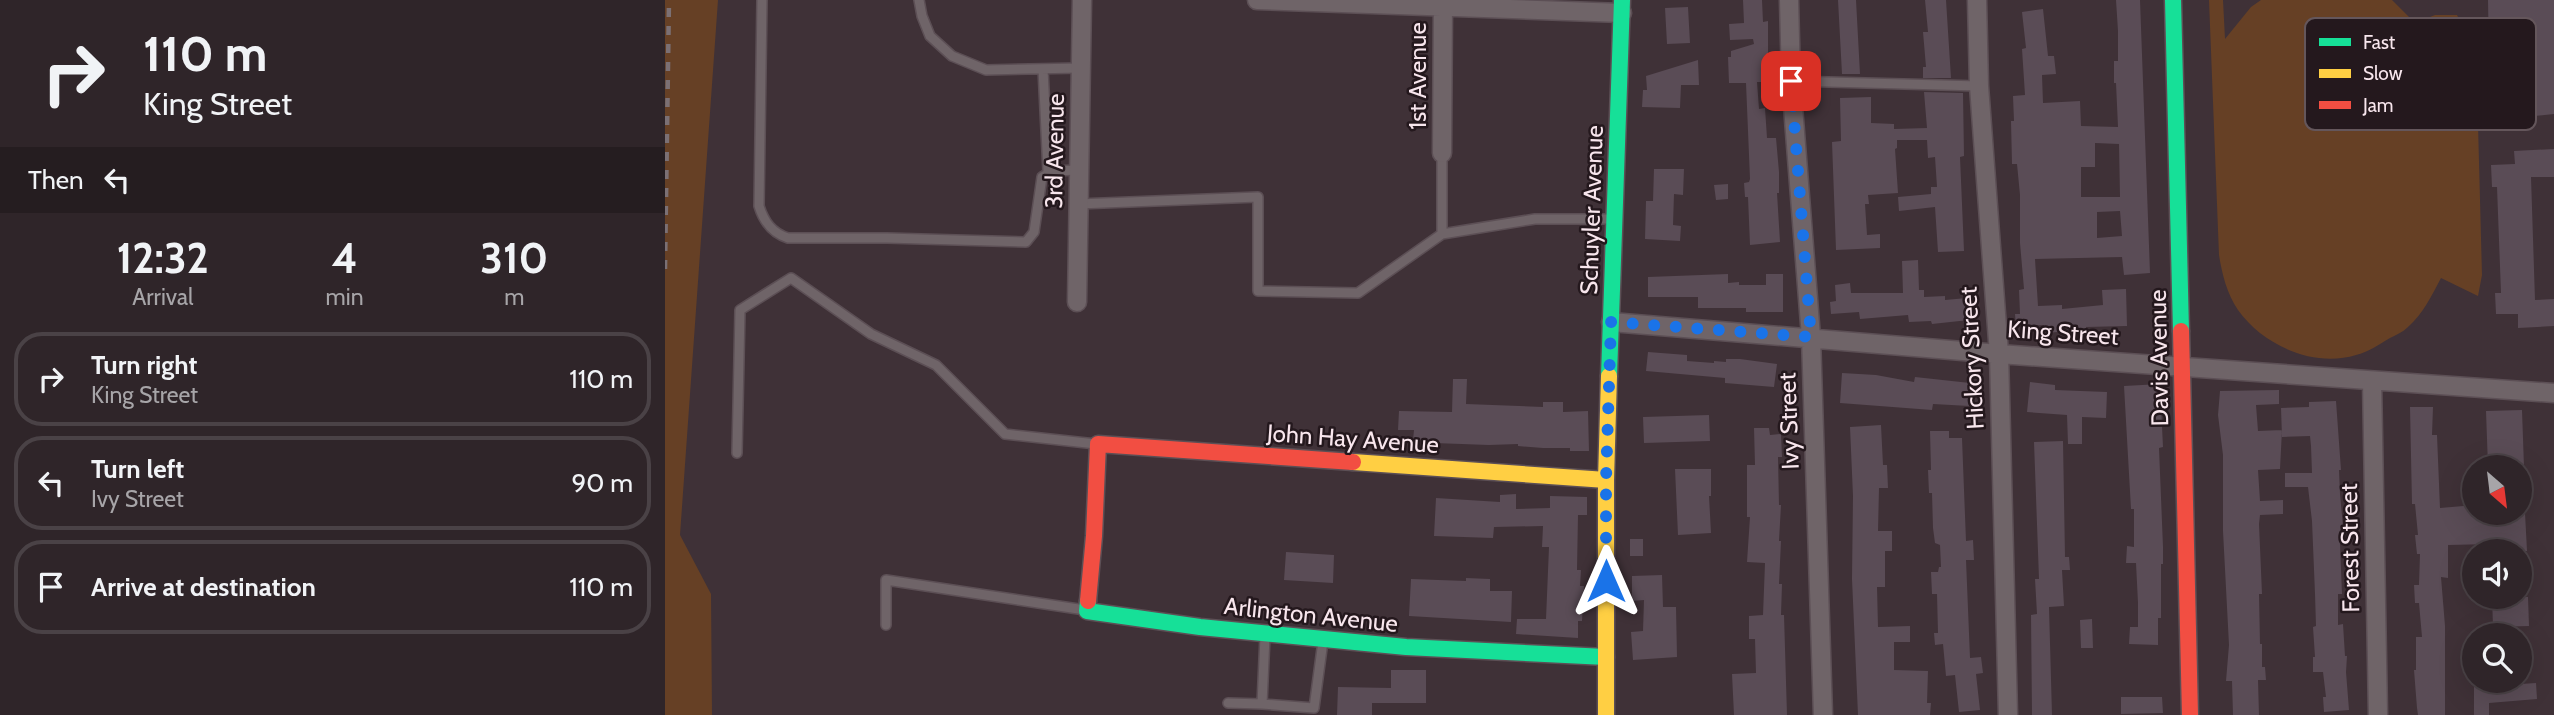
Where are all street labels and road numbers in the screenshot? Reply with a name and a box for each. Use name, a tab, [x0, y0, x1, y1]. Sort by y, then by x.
street label: 1st Avenue	[1403, 22, 1432, 130]
street label: 3rd Avenue	[1039, 93, 1070, 209]
street label: Schuyler Avenue	[1574, 125, 1609, 295]
street label: Hickory Street	[1953, 286, 1990, 430]
street label: Davis Avenue	[2143, 289, 2174, 427]
street label: King Street	[2006, 314, 2120, 351]
street label: Ivy Street	[1772, 372, 1805, 470]
street label: John Hay Avenue	[1265, 418, 1440, 459]
street label: Forest Street	[2334, 483, 2365, 613]
street label: Arlington Avenue	[1223, 591, 1399, 638]

